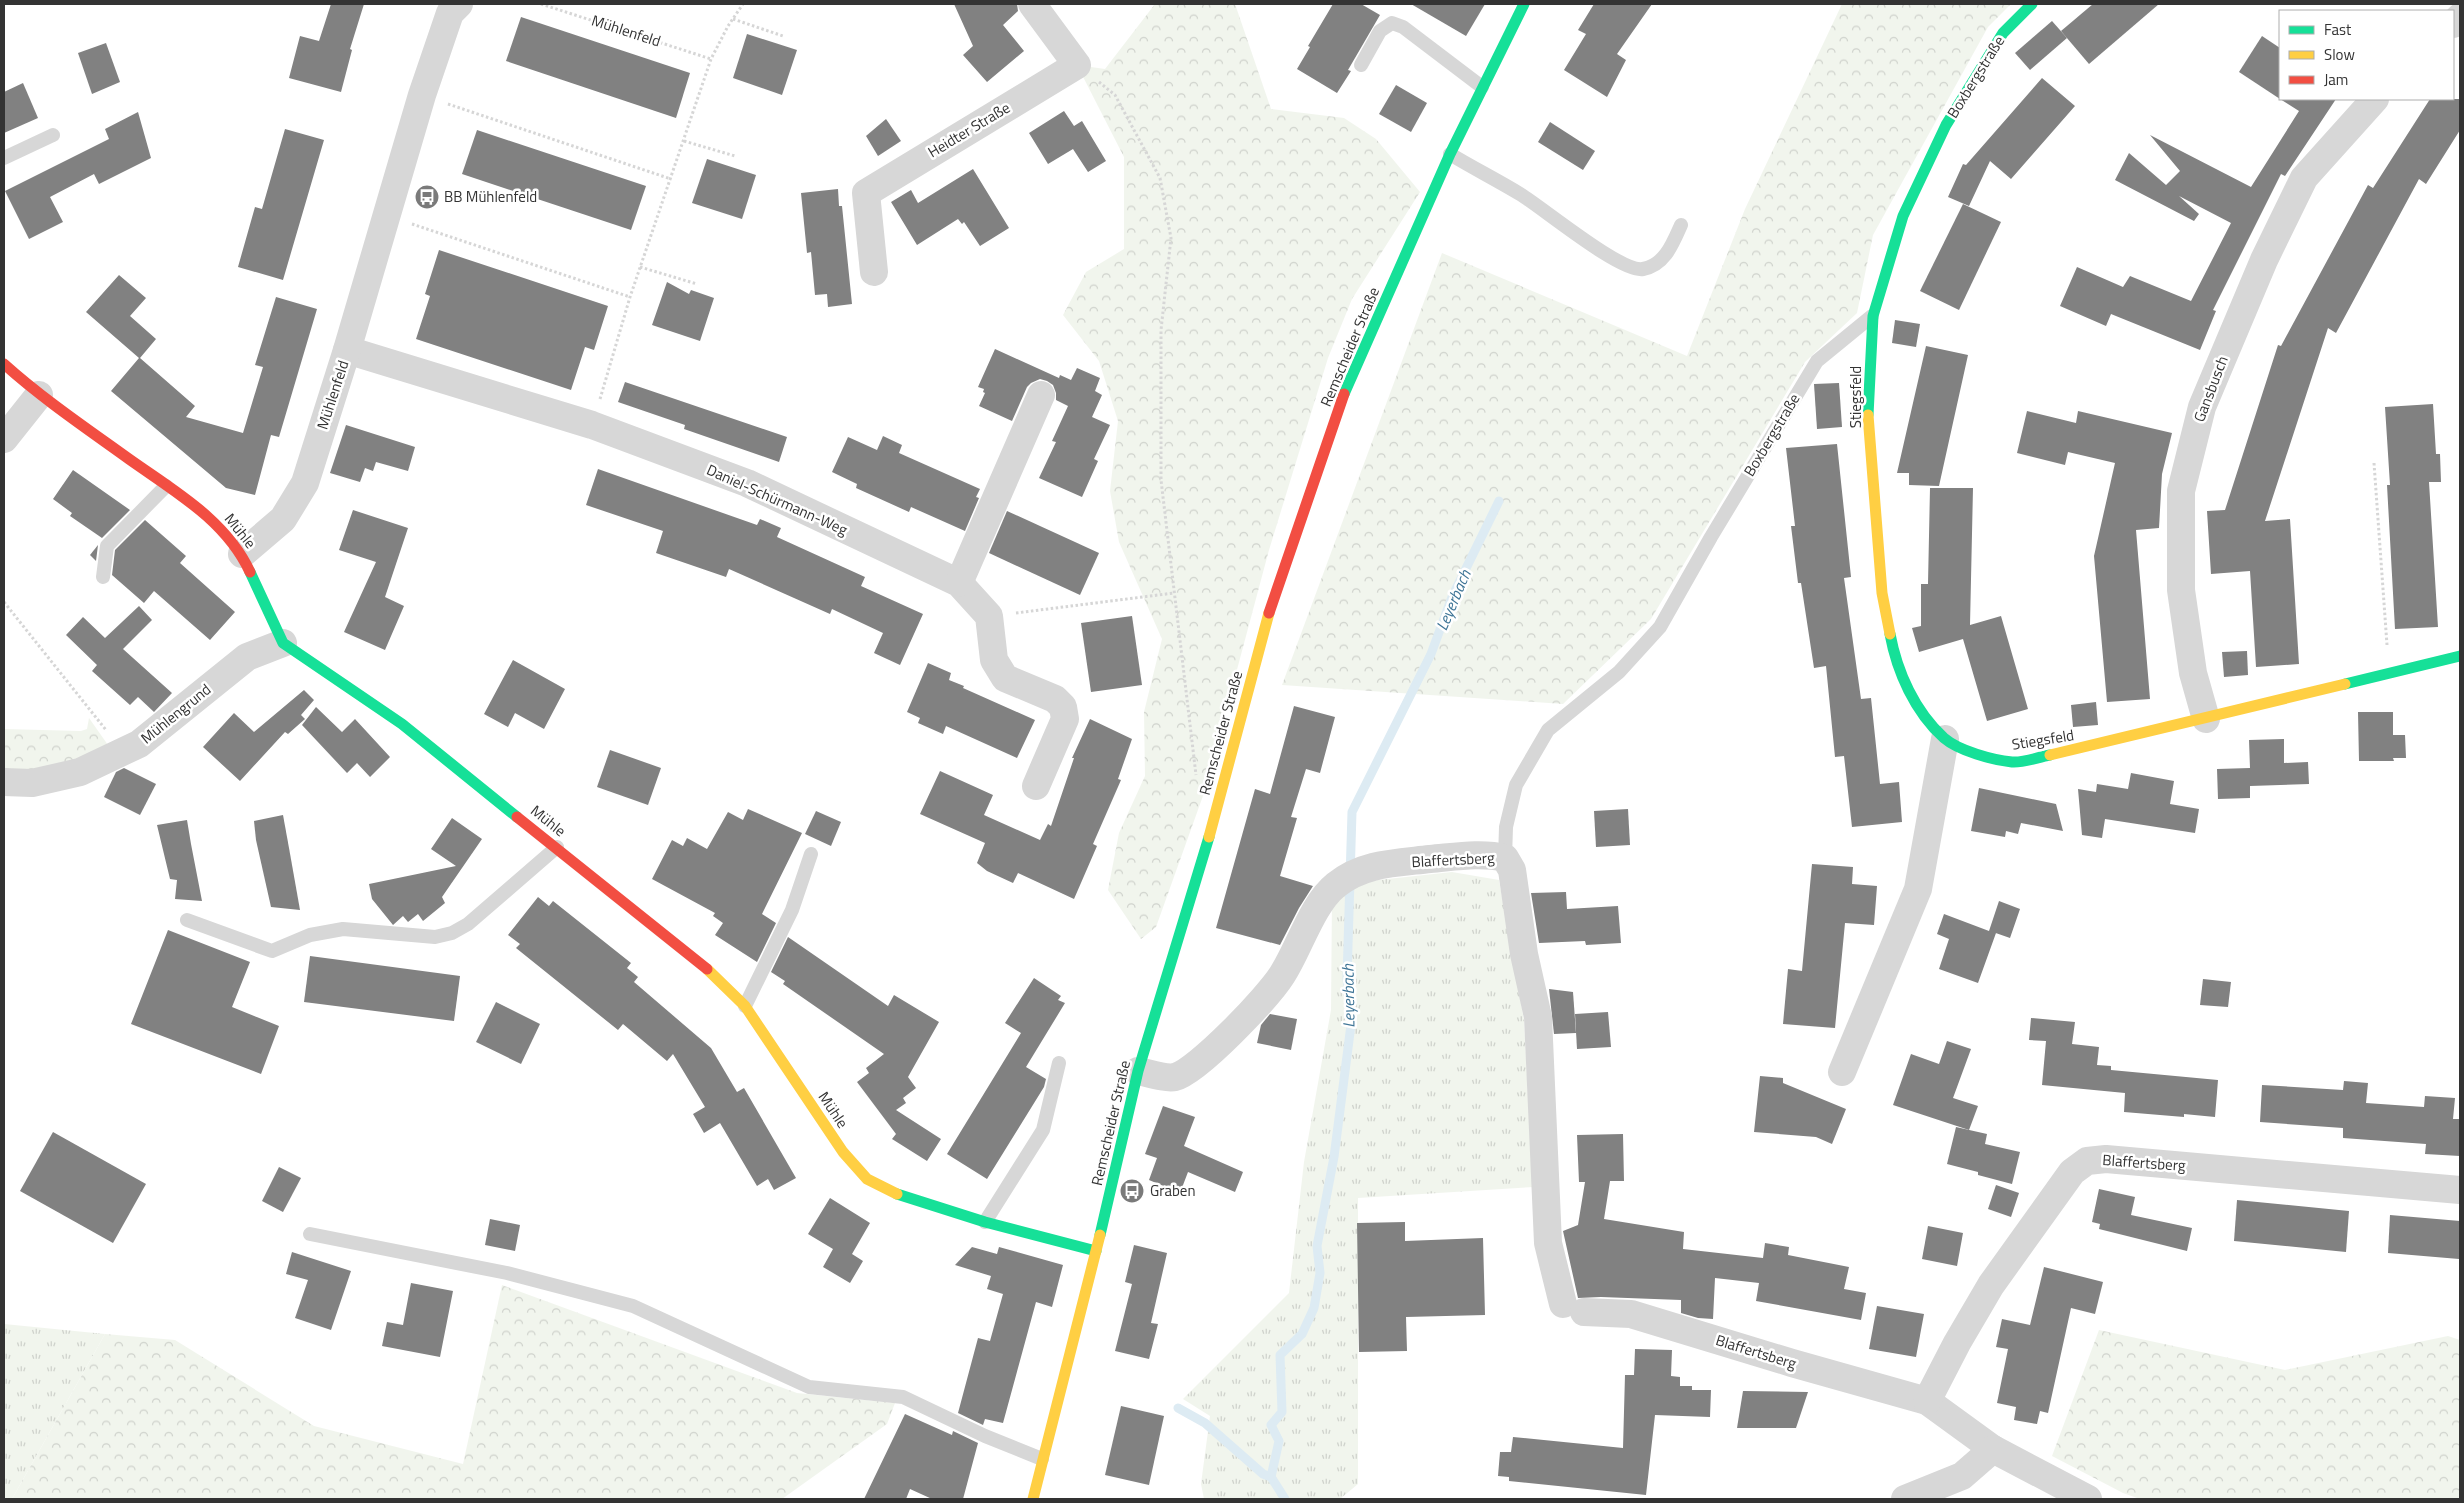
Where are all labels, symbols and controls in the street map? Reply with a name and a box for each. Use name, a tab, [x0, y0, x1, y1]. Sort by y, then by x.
street label: Mühlenfeld	[589, 9, 664, 53]
legend	[2279, 10, 2454, 100]
text: Fast	[2324, 18, 2352, 41]
street label: Boxbergstraße	[1941, 31, 2010, 122]
text: Slow	[2324, 43, 2355, 66]
text: Jam	[2324, 68, 2348, 91]
street label: Heidter Straße	[923, 96, 1014, 163]
bus stop icon: BB Mühlenfeld	[414, 184, 440, 210]
place label: BB Mühlenfeld	[444, 185, 537, 208]
street label: Remscheider Straße	[1314, 283, 1385, 410]
street label: Gansbusch	[2187, 352, 2234, 425]
street label: Mühlenfeld	[311, 357, 355, 432]
street label: Stiegsfeld	[1844, 366, 1867, 428]
street label: Boxbergstraße	[1738, 389, 1805, 481]
street label: Daniel-Schürmann-Weg	[703, 458, 852, 541]
street label: Mühle	[219, 508, 262, 553]
water label: Leyerbach	[1429, 565, 1477, 634]
street label: Remscheider Straße	[1193, 668, 1248, 798]
street label: Mühlengrund	[136, 678, 216, 749]
street label: Stiegsfeld	[2010, 723, 2076, 756]
street label: Mühle	[526, 799, 571, 842]
street label: Blaffertsberg	[1411, 846, 1495, 873]
water label: Leyerbach	[1335, 963, 1361, 1028]
street label: Remscheider Straße	[1085, 1058, 1136, 1188]
street label: Mühle	[813, 1087, 854, 1133]
street label: Blaffertsberg	[2102, 1148, 2187, 1177]
bus stop icon: Graben	[1119, 1178, 1145, 1204]
place label: Graben	[1150, 1179, 1195, 1202]
street label: Blaffertsberg	[1713, 1328, 1800, 1375]

